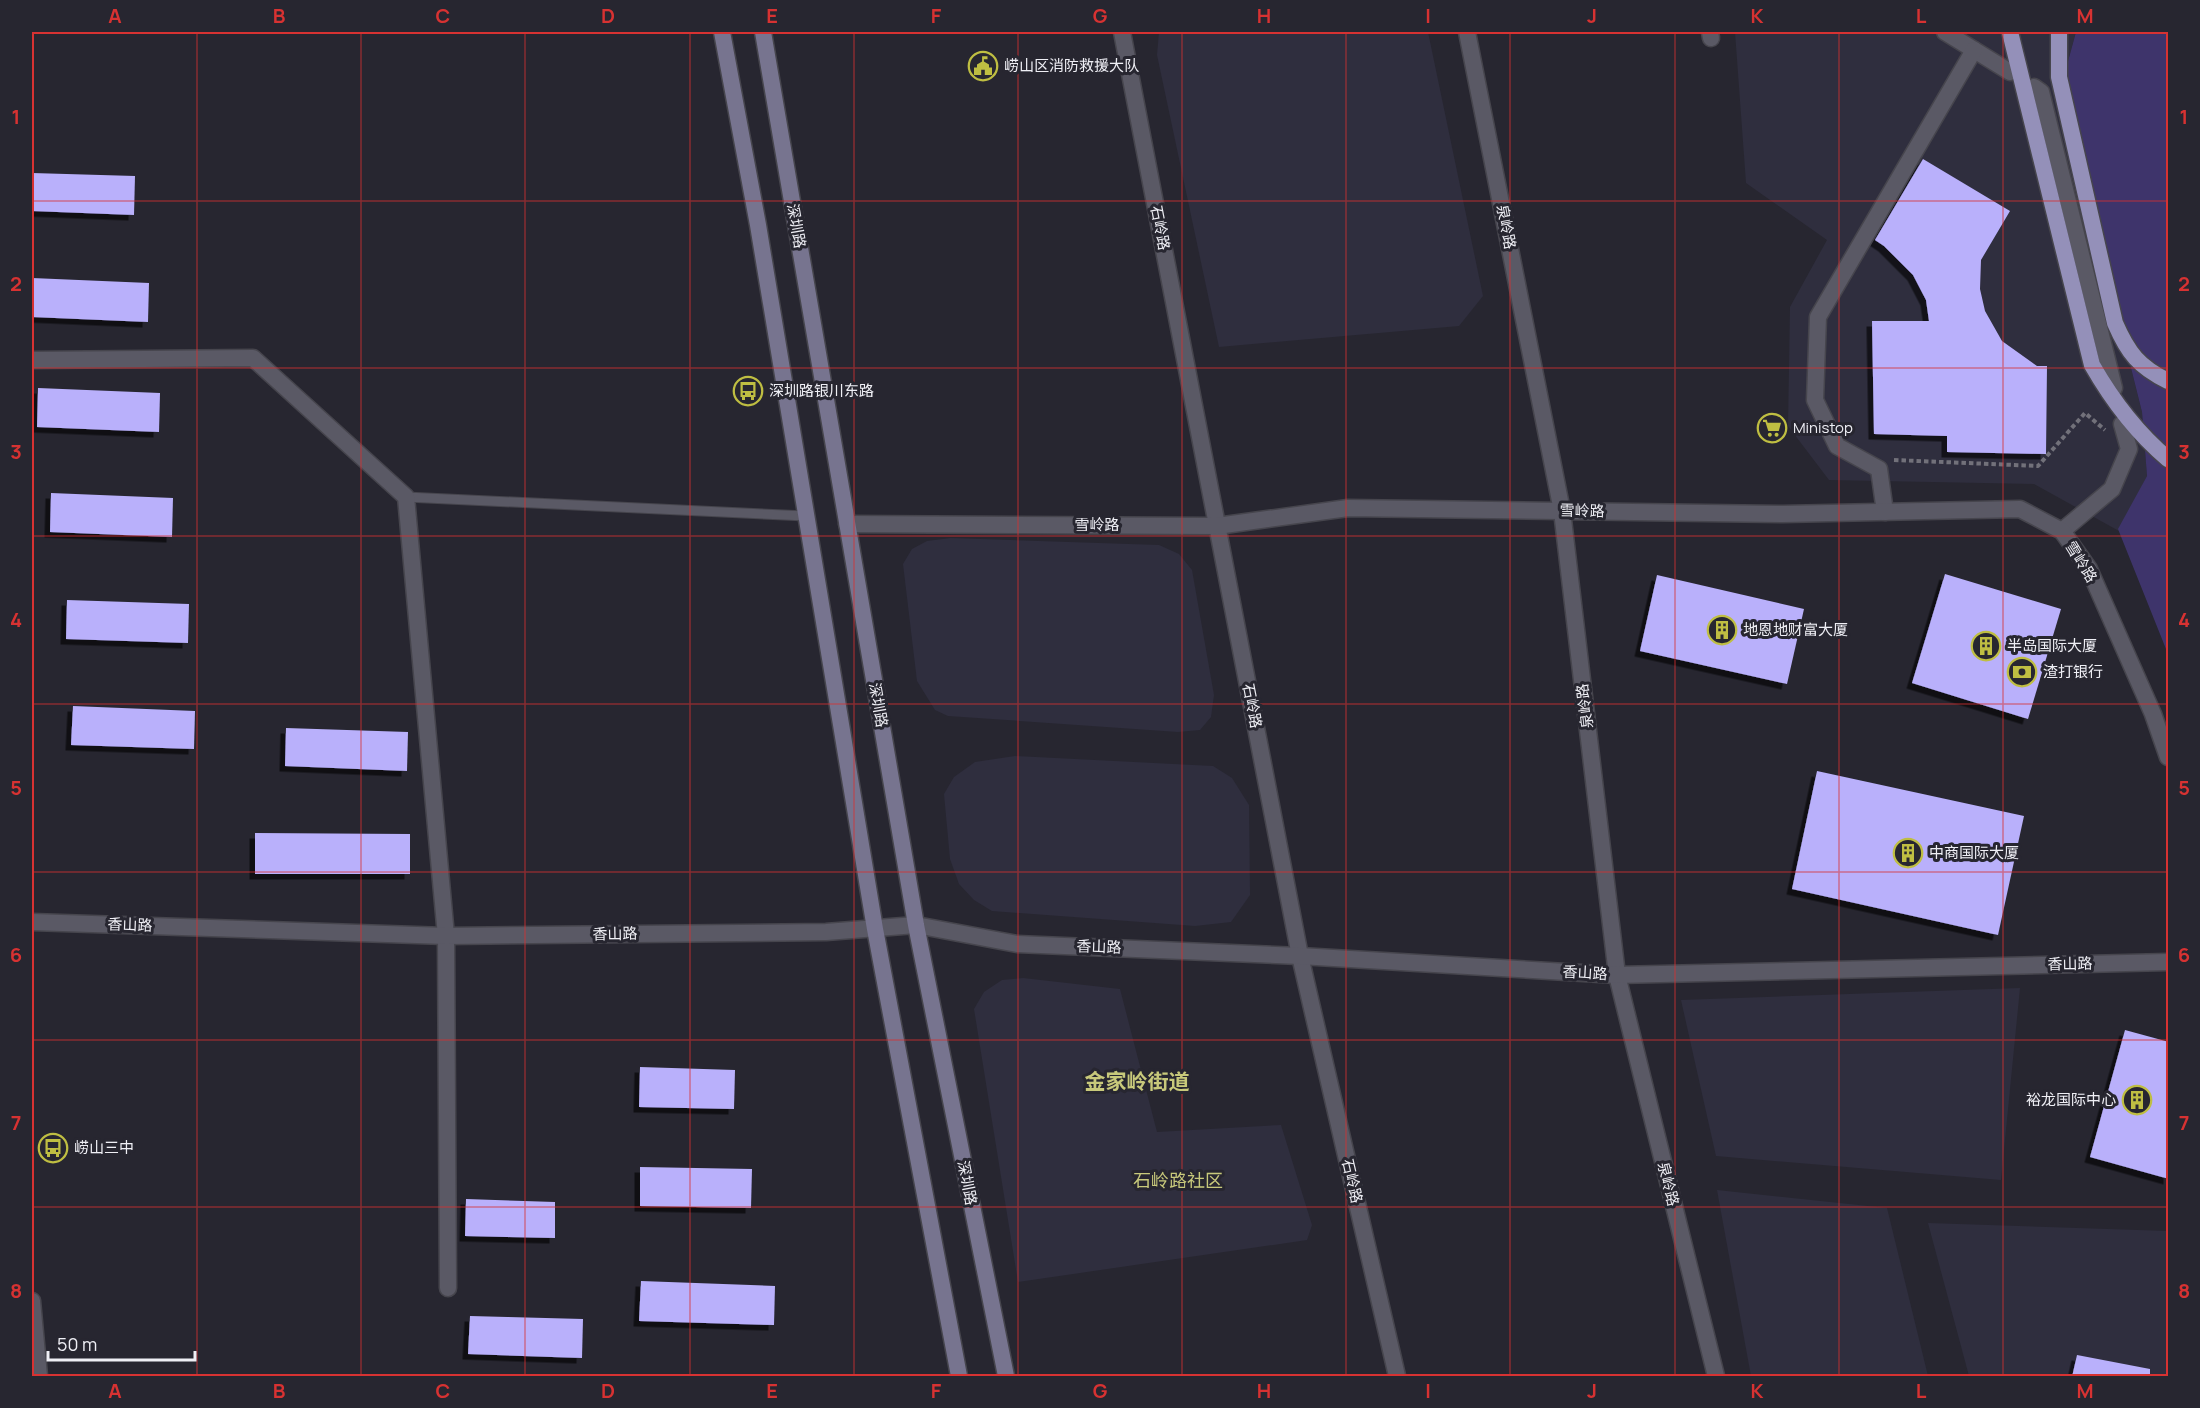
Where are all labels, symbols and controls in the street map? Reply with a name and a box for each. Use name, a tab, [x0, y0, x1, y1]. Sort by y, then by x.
text: A	[108, 2, 122, 29]
text: B	[273, 2, 286, 29]
text: C	[436, 2, 450, 29]
text: D	[601, 2, 615, 29]
text: E	[766, 2, 778, 29]
text: F	[931, 2, 942, 29]
text: G	[1093, 2, 1108, 29]
text: H	[1257, 2, 1271, 29]
text: I	[1425, 2, 1431, 29]
text: J	[1587, 2, 1597, 29]
text: K	[1751, 2, 1764, 29]
text: L	[1916, 2, 1927, 29]
text: M	[2076, 2, 2094, 29]
public building icon: 崂山区消防救援大队	[967, 50, 999, 82]
place label: 崂山区消防救援大队	[1004, 55, 1139, 76]
text: 1	[12, 103, 20, 130]
text: 1	[2180, 103, 2188, 130]
street label: 深圳路	[782, 202, 811, 250]
street label: 泉岭路	[1492, 203, 1521, 251]
street label: 石岭路	[1146, 204, 1175, 252]
text: 2	[10, 270, 22, 297]
text: 2	[2178, 270, 2190, 297]
bus stop icon: 深圳路银川东路	[732, 375, 764, 407]
place label: 深圳路银川东路	[769, 380, 874, 401]
supermarket icon: Ministop	[1756, 412, 1788, 444]
place label: Ministop	[1793, 417, 1853, 438]
text: 3	[10, 438, 22, 465]
text: 3	[2178, 438, 2190, 465]
street label: 雪岭路	[1559, 500, 1605, 521]
street label: 雪岭路	[1074, 514, 1120, 535]
street label: 雪岭路	[2061, 537, 2102, 586]
text: 4	[10, 606, 22, 633]
text: 4	[2178, 606, 2190, 633]
building icon: 地恩地财富大厦	[1706, 614, 1738, 646]
place label: 地恩地财富大厦	[1743, 619, 1848, 640]
building icon: 半岛国际大厦	[1970, 630, 2002, 662]
place label: 半岛国际大厦	[2007, 635, 2097, 656]
bank icon: 渣打银行	[2006, 656, 2038, 688]
place label: 渣打银行	[2043, 661, 2103, 682]
street label: 深圳路	[864, 681, 893, 729]
street label: 石岭路	[1238, 682, 1267, 730]
street label: 泉岭路	[1571, 682, 1598, 730]
text: 5	[10, 774, 22, 801]
text: 5	[2178, 774, 2190, 801]
building icon: 中商国际大厦	[1892, 837, 1924, 869]
place label: 中商国际大厦	[1929, 842, 2019, 863]
street label: 香山路	[107, 913, 153, 936]
street label: 香山路	[592, 923, 638, 944]
street label: 香山路	[1076, 935, 1122, 958]
text: 6	[10, 941, 22, 968]
text: 6	[2178, 941, 2190, 968]
street label: 香山路	[2047, 953, 2093, 974]
street label: 香山路	[1562, 961, 1608, 984]
district label: 金家岭街道	[1085, 1067, 1190, 1095]
building icon: 裕龙国际中心	[2121, 1084, 2153, 1116]
place label: 裕龙国际中心	[2026, 1089, 2116, 1110]
text: 7	[11, 1109, 21, 1136]
text: 7	[2179, 1109, 2189, 1136]
bus stop icon: 崂山三中	[37, 1132, 69, 1164]
place label: 崂山三中	[74, 1137, 134, 1158]
street label: 石岭路	[1337, 1157, 1368, 1205]
street label: 深圳路	[953, 1159, 982, 1207]
street label: 泉岭路	[1653, 1159, 1684, 1208]
district label: 石岭路社区	[1133, 1168, 1223, 1192]
text: 8	[10, 1277, 22, 1304]
text: 8	[2178, 1277, 2190, 1304]
scale bar	[48, 1324, 195, 1362]
text: 50 m	[57, 1332, 97, 1356]
text: A	[108, 1377, 122, 1404]
text: B	[273, 1377, 286, 1404]
text: C	[436, 1377, 450, 1404]
text: D	[601, 1377, 615, 1404]
text: E	[766, 1377, 778, 1404]
text: F	[931, 1377, 942, 1404]
text: G	[1093, 1377, 1108, 1404]
text: H	[1257, 1377, 1271, 1404]
text: I	[1425, 1377, 1431, 1404]
text: J	[1587, 1377, 1597, 1404]
text: K	[1751, 1377, 1764, 1404]
text: L	[1916, 1377, 1927, 1404]
text: M	[2076, 1377, 2094, 1404]

